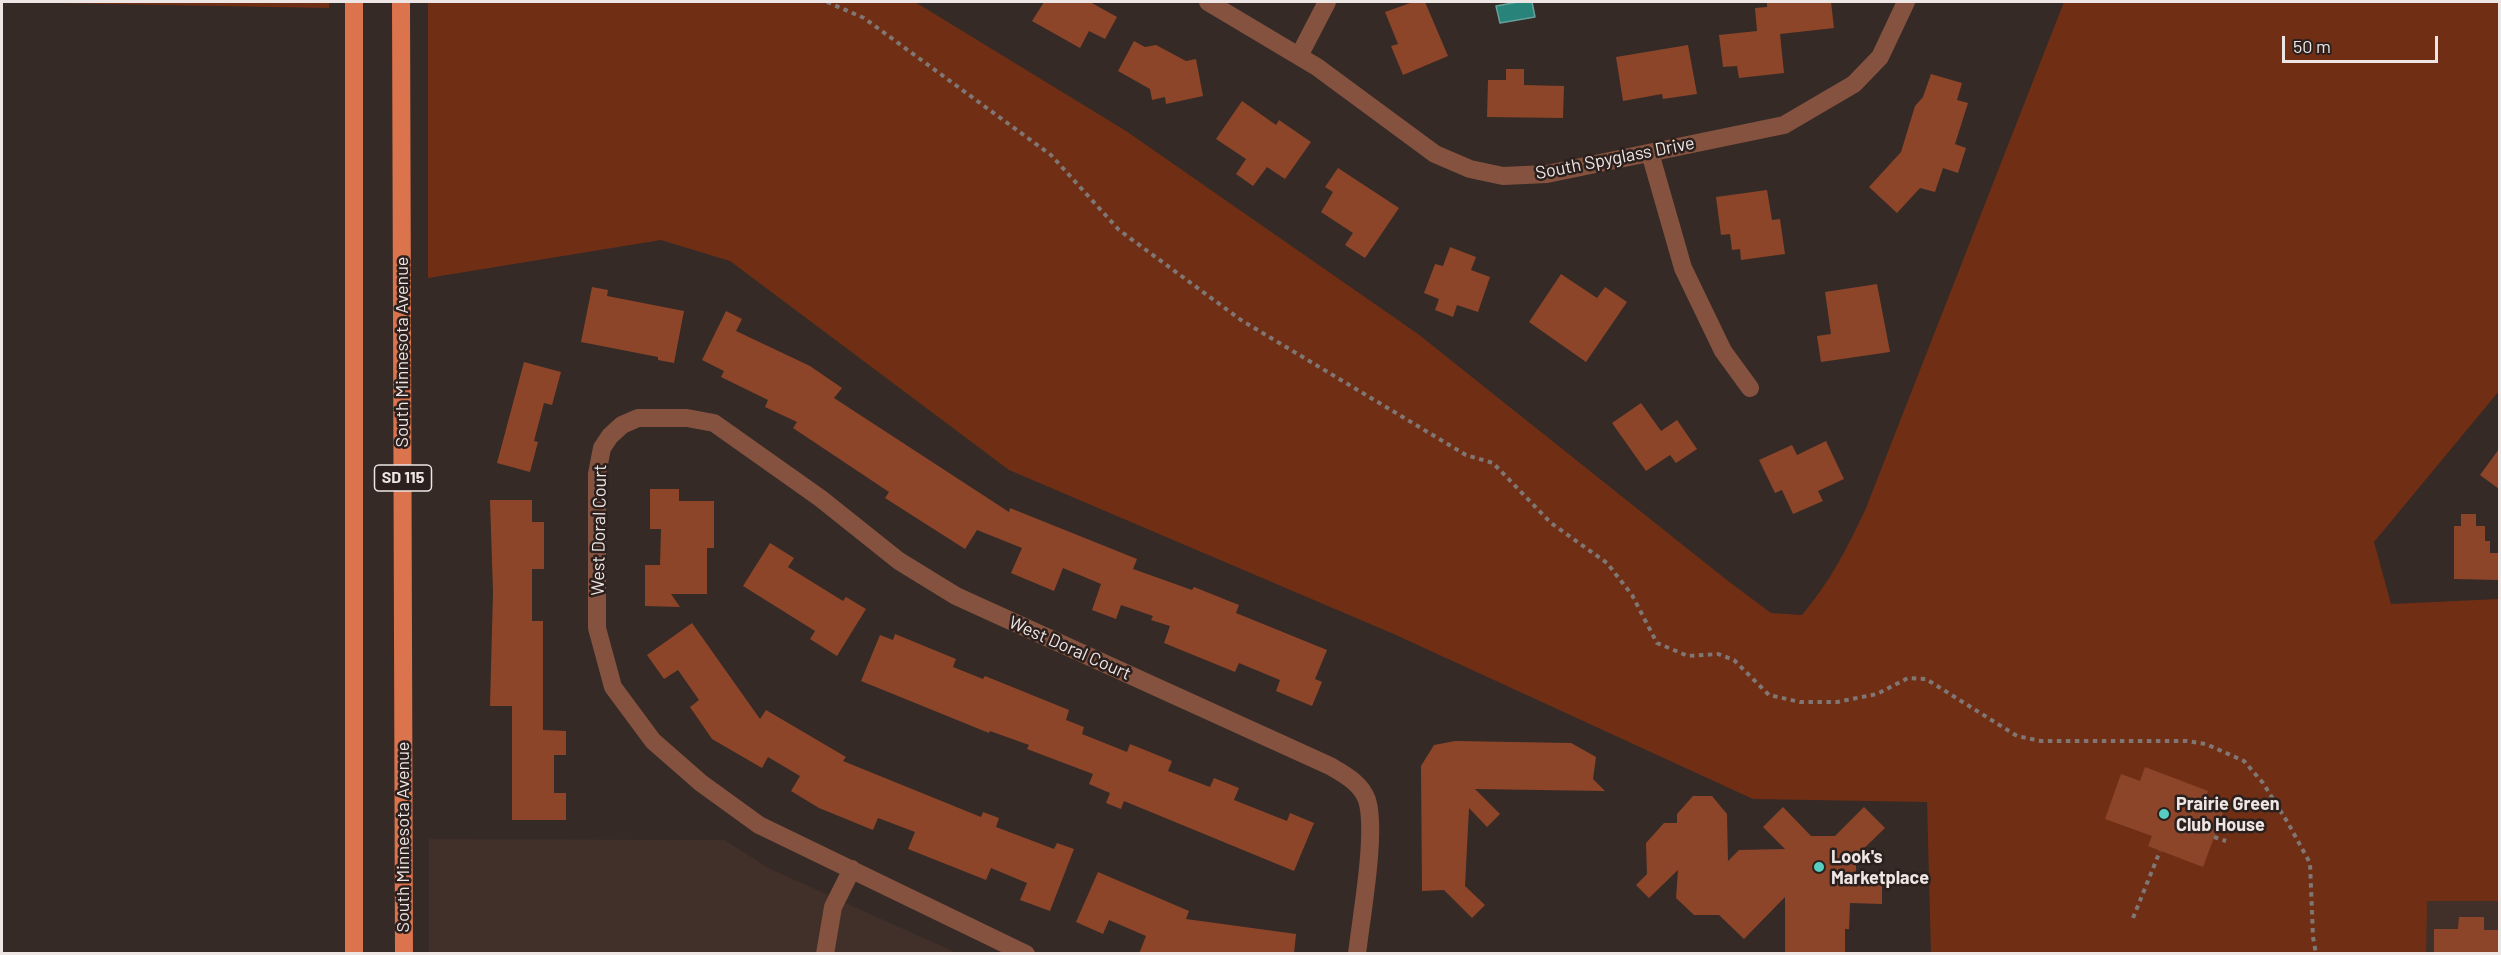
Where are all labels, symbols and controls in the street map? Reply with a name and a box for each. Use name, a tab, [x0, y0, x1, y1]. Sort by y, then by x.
scale bar	[2285, 24, 2441, 62]
text: 50 m	[2293, 35, 2331, 57]
street label: South Spyglass Drive	[1534, 132, 1696, 184]
street label: South Minnesota Avenue	[391, 257, 413, 447]
street label: West Doral Court	[587, 464, 611, 596]
road number: SD 115	[374, 465, 432, 491]
street label: West Doral Court	[1006, 611, 1134, 685]
street label: South Minnesota Avenue	[392, 742, 414, 932]
place label: Prairie Green Club House	[2176, 793, 2280, 836]
marker: Prairie Green Club House	[2157, 807, 2171, 821]
place label: Look's Marketplace	[1831, 846, 1929, 888]
marker: Look's Marketplace	[1812, 860, 1826, 874]

